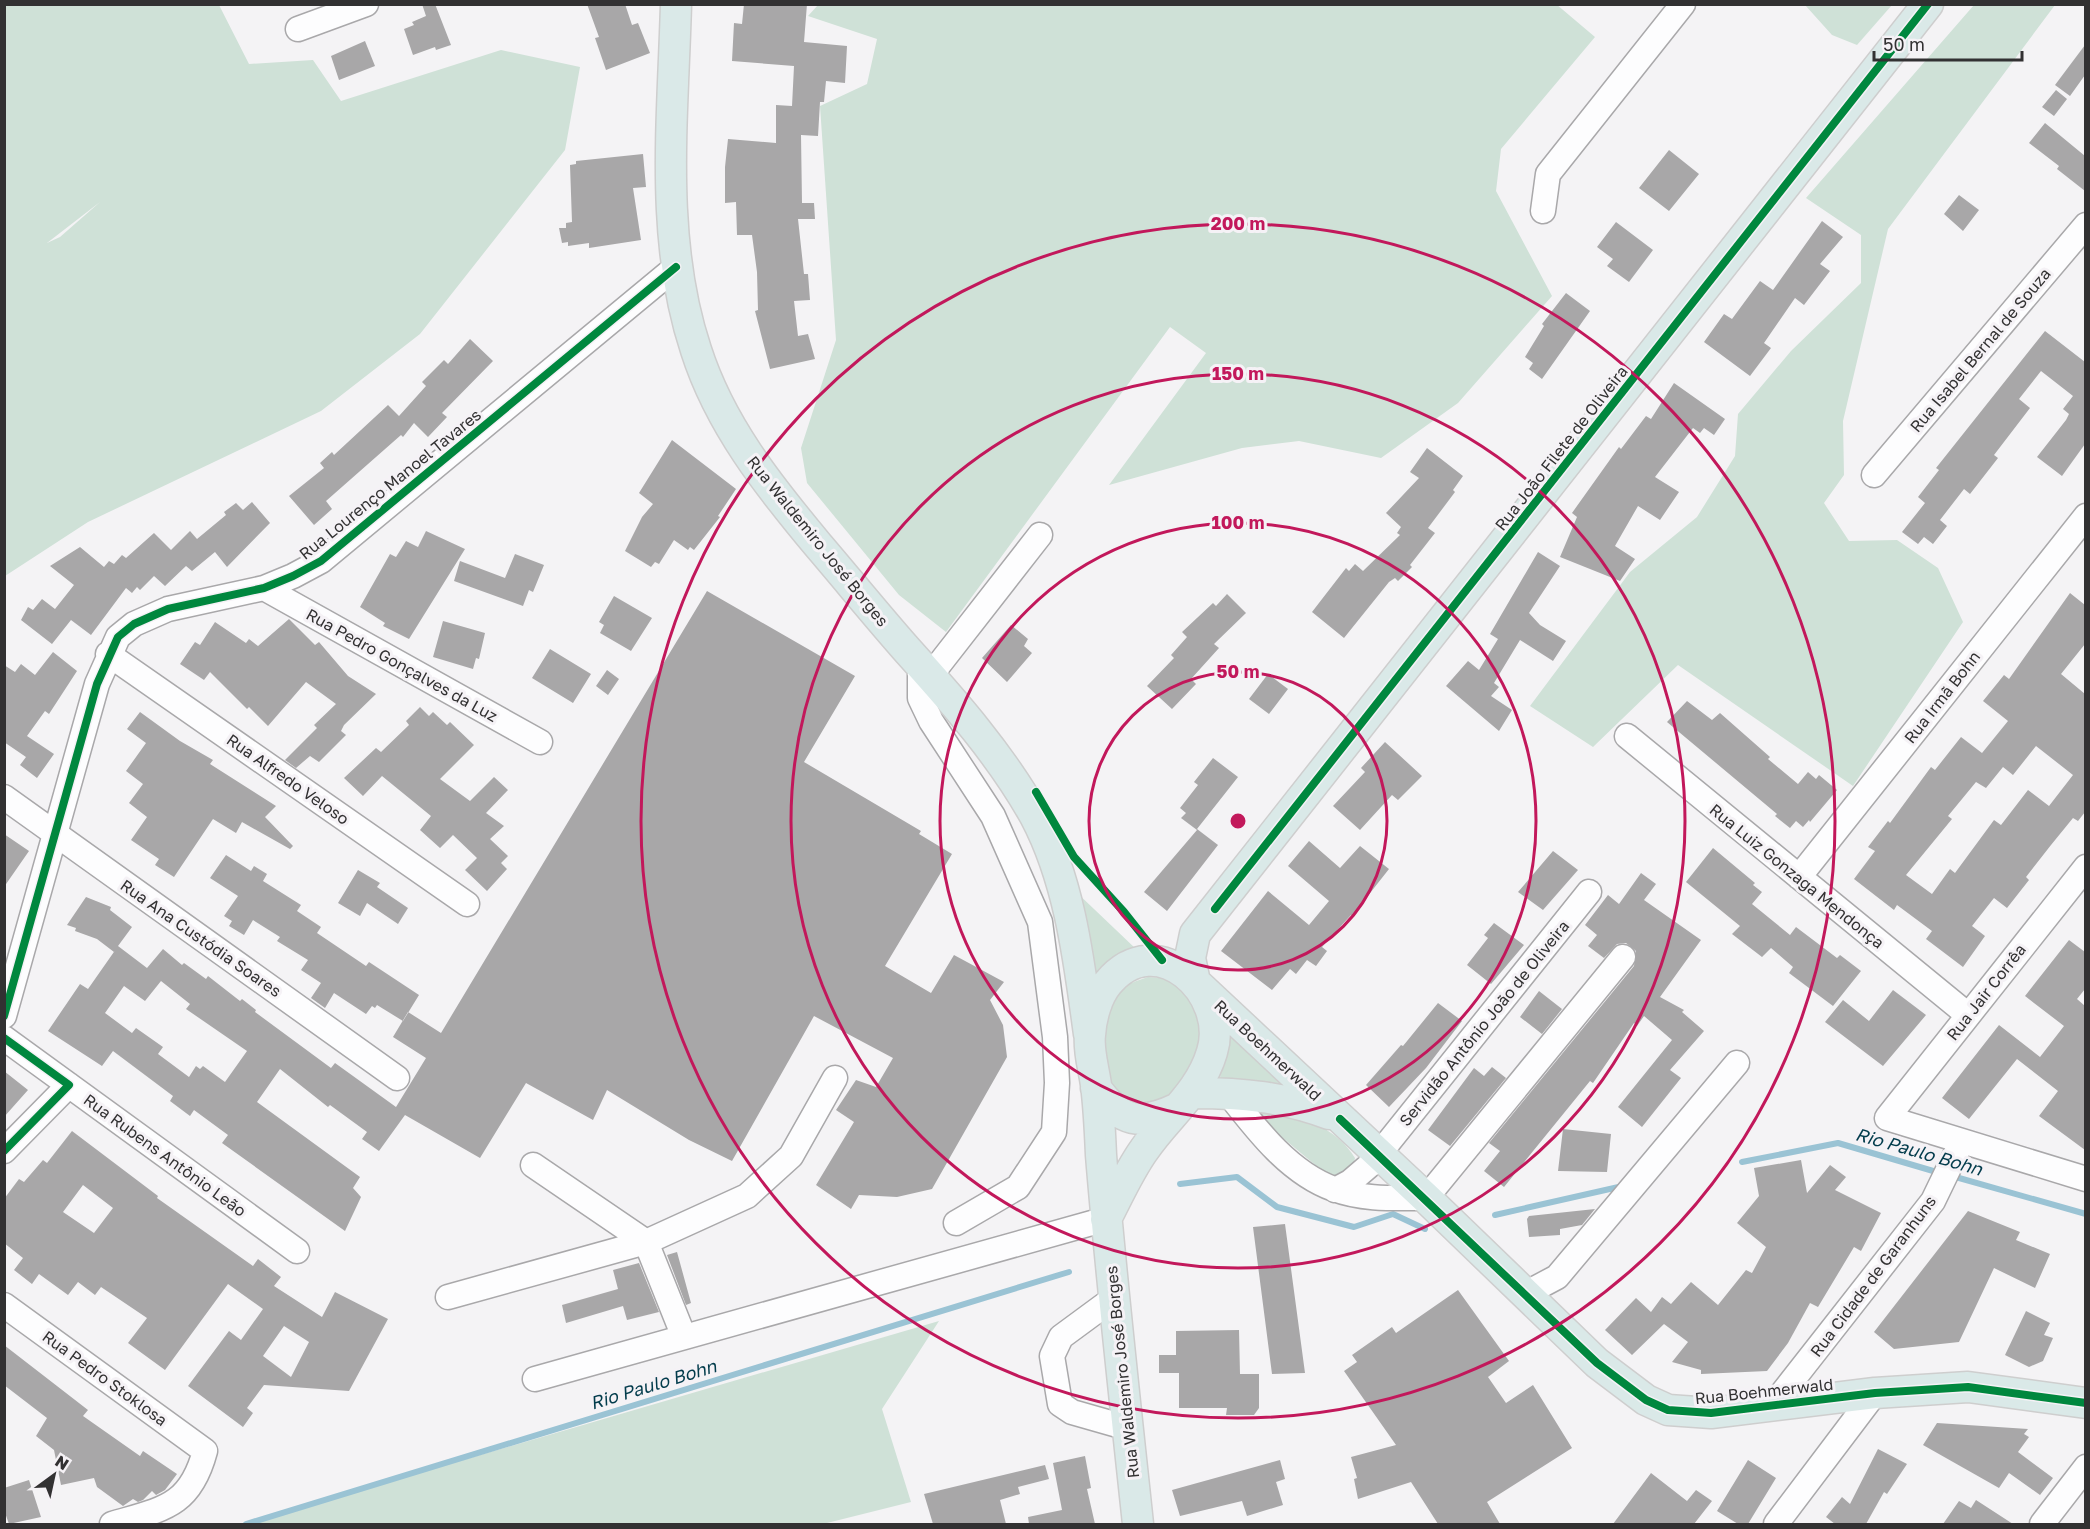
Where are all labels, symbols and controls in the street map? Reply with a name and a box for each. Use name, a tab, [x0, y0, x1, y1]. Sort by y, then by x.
scale bar	[1874, 24, 2022, 62]
text: 50 m	[1883, 33, 1925, 55]
text: 200 m	[1211, 212, 1265, 234]
street label: Rua Isabel Bernal de Souza	[1905, 264, 2055, 436]
text: 150 m	[1212, 362, 1264, 384]
street label: Rua João Filete de Oliveira	[1490, 362, 1632, 534]
street label: Rua Lourenço Manoel Tavares	[295, 404, 485, 564]
street label: Rua Waldemiro José Borges	[743, 452, 893, 630]
text: 100 m	[1212, 511, 1264, 533]
street label: Rua Pedro Gonçalves da Luz	[303, 604, 501, 726]
street label: Rua Irmã Bohn	[1900, 647, 1984, 747]
text: 50 m	[1217, 660, 1259, 682]
street label: Rua Alfredo Veloso	[223, 729, 353, 829]
street label: Rua Luiz Gonzaga Mendonça	[1706, 799, 1888, 953]
centre of rings	[1228, 811, 1248, 831]
street label: Rua Ana Custódia Soares	[117, 875, 285, 1001]
street label: Servidão Antônio João de Oliveira	[1395, 916, 1573, 1130]
street label: Rua Jair Corrêa	[1942, 940, 2030, 1044]
street label: Rua Boehmerwald	[1210, 995, 1326, 1105]
street label: Rua Rubens Antônio Leão	[80, 1089, 250, 1221]
water label: Rio Paulo Bohn	[1853, 1122, 1986, 1180]
street label: Rua Cidade de Garanhuns	[1806, 1191, 1940, 1361]
street label: Rua Waldemiro José Borges	[1101, 1265, 1143, 1479]
street label: Rua Pedro Stoklosa	[39, 1326, 171, 1430]
water label: Rio Paulo Bohn	[587, 1354, 720, 1414]
street label: Rua Boehmerwald	[1694, 1374, 1834, 1408]
north arrow	[24, 1445, 84, 1505]
text: N	[52, 1451, 73, 1474]

